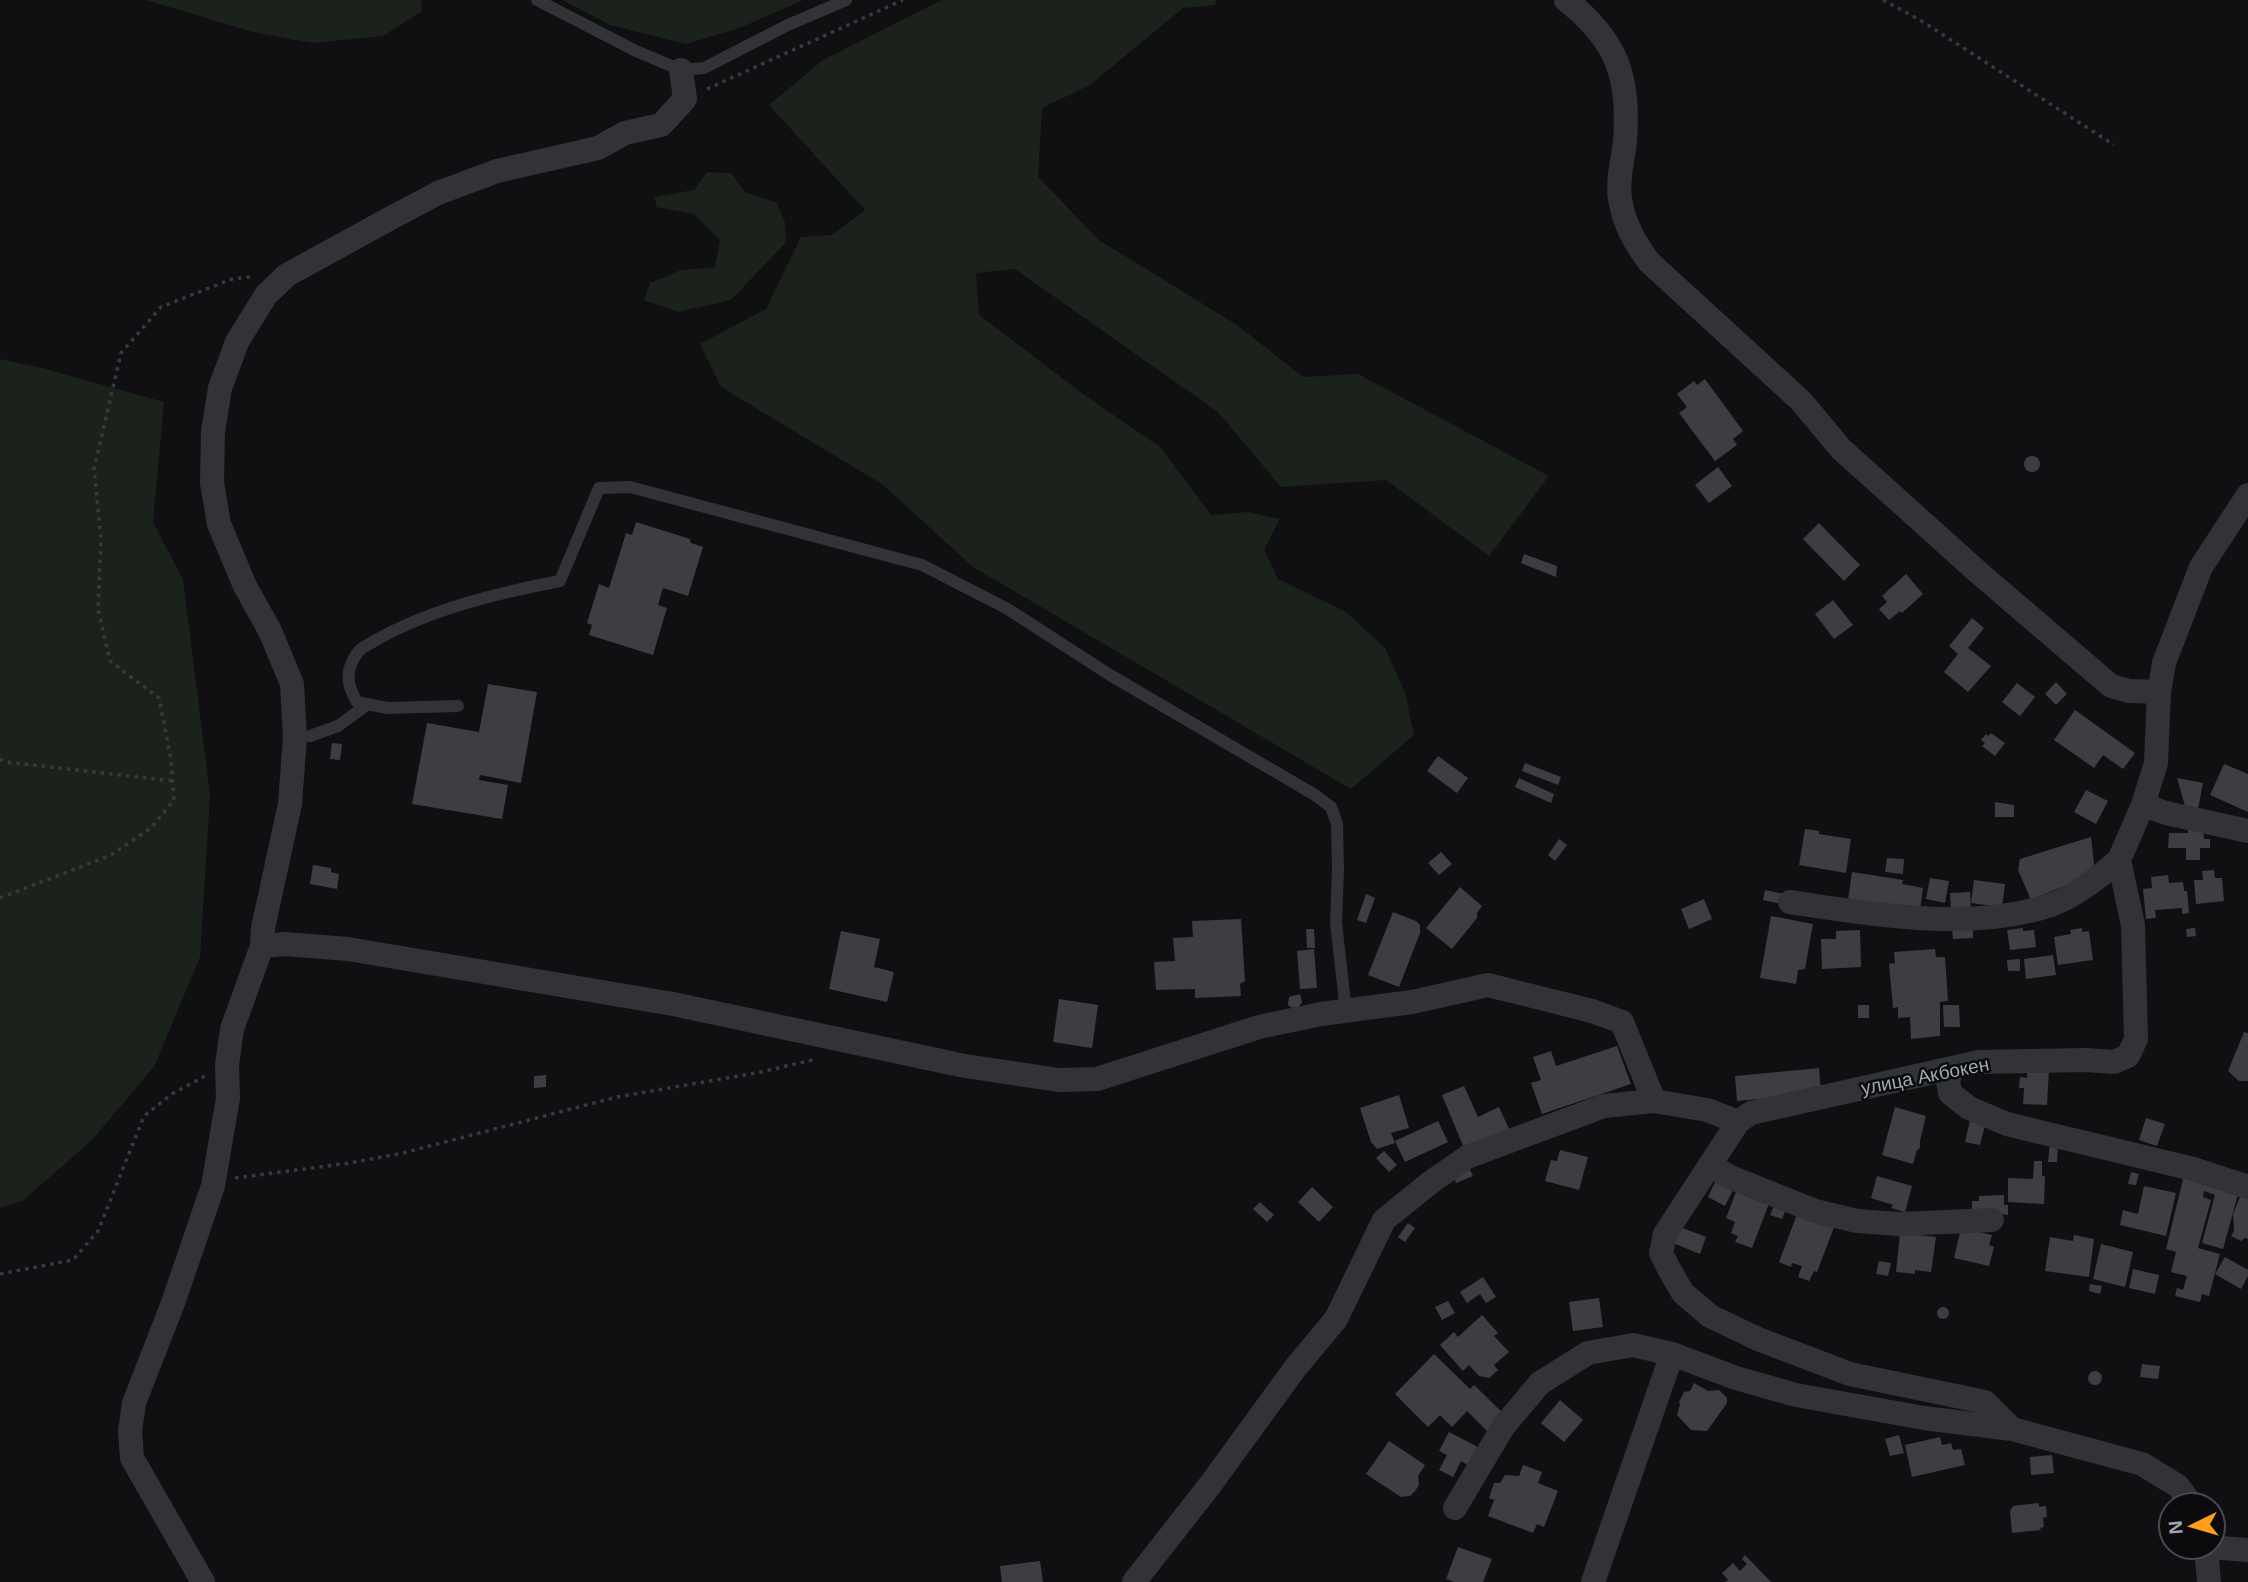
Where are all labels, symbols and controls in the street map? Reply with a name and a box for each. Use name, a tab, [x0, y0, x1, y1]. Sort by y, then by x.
street label: улица Акбокен	[1859, 1053, 1991, 1099]
north arrow	[2157, 1491, 2227, 1561]
text: N	[2165, 1520, 2187, 1535]

